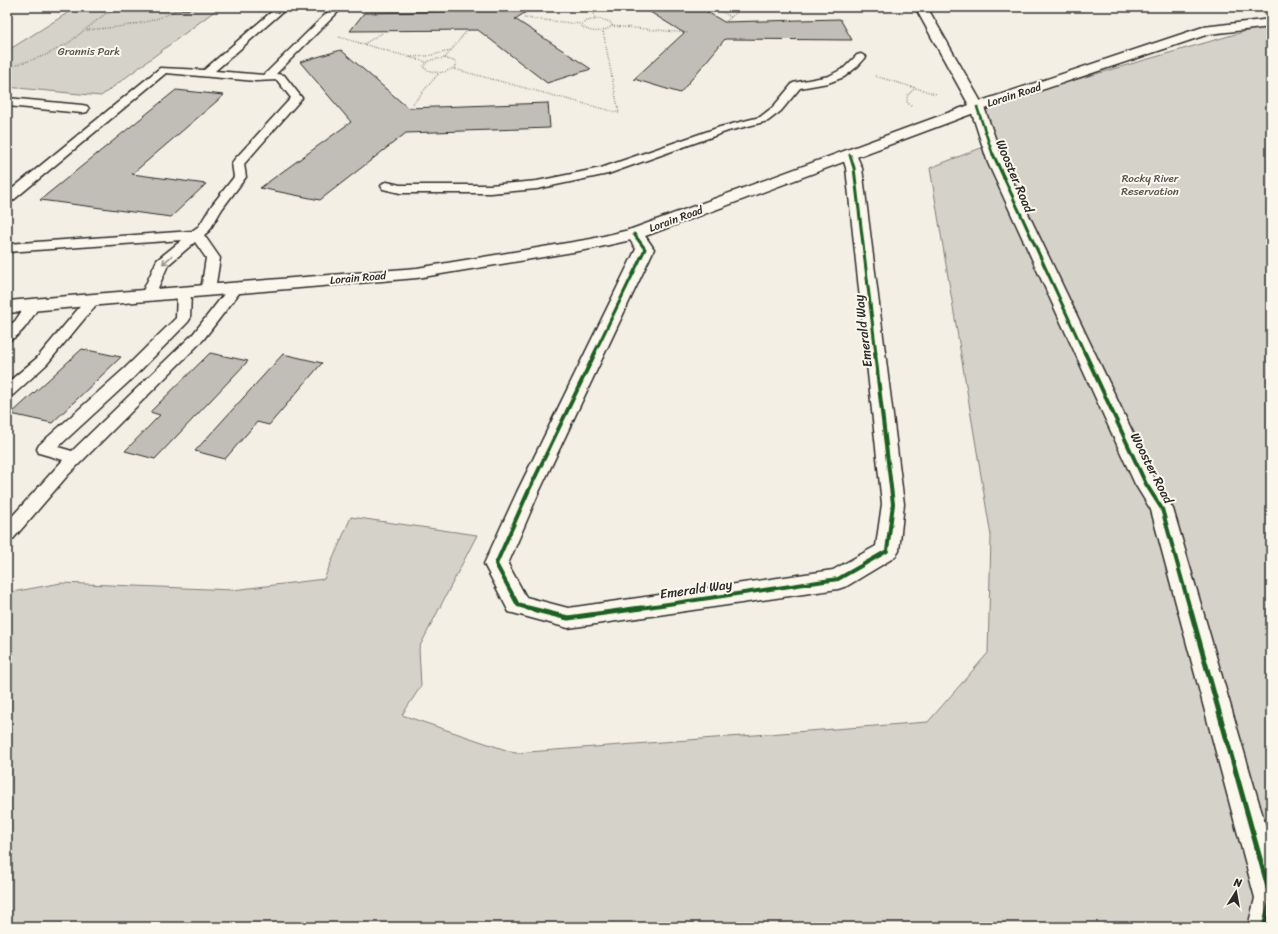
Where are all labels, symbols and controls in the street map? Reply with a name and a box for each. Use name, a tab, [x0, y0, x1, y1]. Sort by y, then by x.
park label: Grannis Park	[58, 42, 120, 61]
street label: Lorain Road	[984, 77, 1045, 113]
street label: Wooster Road	[989, 136, 1041, 217]
park label: Rocky River Reservation	[1121, 169, 1180, 201]
street label: Lorain Road	[646, 200, 707, 238]
one-way arrow	[161, 255, 172, 264]
street label: Lorain Road	[329, 266, 388, 290]
street label: Emerald Way	[847, 293, 879, 369]
street label: Wooster Road	[1124, 428, 1180, 509]
street label: Emerald Way	[658, 573, 734, 605]
north arrow	[1216, 872, 1256, 912]
text: N	[1231, 872, 1244, 893]

